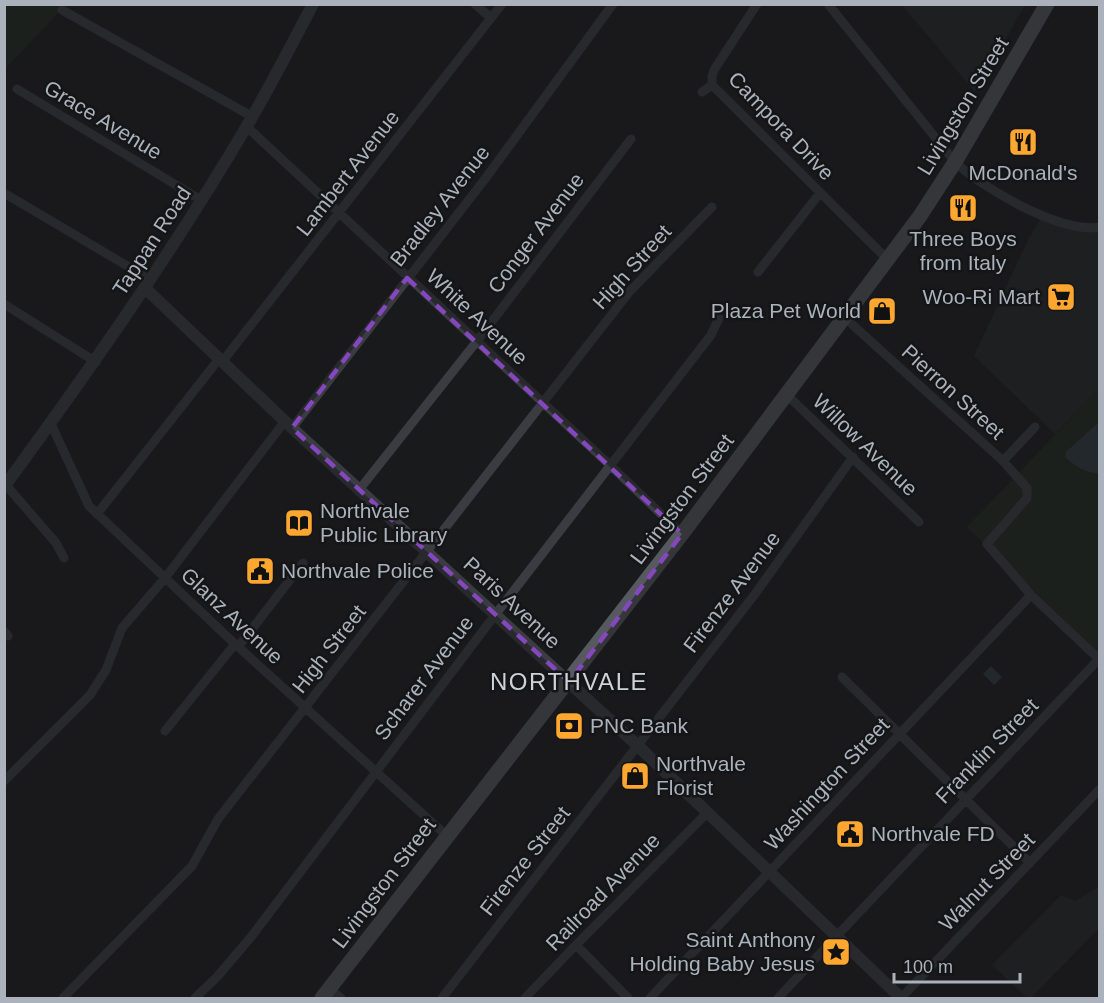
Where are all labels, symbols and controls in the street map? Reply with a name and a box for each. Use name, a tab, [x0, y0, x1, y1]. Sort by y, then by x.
street label: Livingston Street	[912, 33, 1013, 179]
street label: Campora Drive	[724, 67, 839, 184]
street label: Grace Avenue	[40, 76, 166, 164]
street label: Lambert Avenue	[292, 106, 404, 240]
restaurant icon: McDonald's	[1007, 126, 1039, 158]
street label: Bradley Avenue	[385, 141, 494, 271]
place label: McDonald's	[968, 161, 1078, 184]
street label: Conger Avenue	[483, 168, 588, 297]
street label: Tappan Road	[108, 182, 195, 299]
restaurant icon: Three Boys from Italy	[947, 192, 979, 224]
street label: High Street	[588, 220, 675, 313]
place label: Three Boys from Italy	[909, 227, 1017, 274]
street label: White Avenue	[422, 264, 532, 369]
supermarket icon: Woo-Ri Mart	[1045, 281, 1077, 313]
place label: Woo-Ri Mart	[923, 285, 1040, 308]
shop icon: Plaza Pet World	[866, 295, 898, 327]
place label: Plaza Pet World	[711, 299, 861, 322]
street label: Pierron Street	[897, 340, 1009, 444]
street label: Willow Avenue	[808, 389, 922, 500]
street label: Livingston Street	[625, 429, 738, 568]
place label: Northvale Public Library	[320, 499, 448, 546]
library icon: Northvale Public Library	[283, 507, 315, 539]
street label: Firenze Avenue	[679, 527, 785, 657]
street label: Paris Avenue	[459, 552, 565, 653]
public building icon: Northvale Police	[244, 555, 276, 587]
place label: Northvale Police	[281, 559, 434, 582]
street label: Glanz Avenue	[177, 563, 288, 669]
street label: High Street	[287, 600, 370, 697]
street label: Scharer Avenue	[370, 611, 478, 744]
district label: NORTHVALE	[490, 668, 648, 695]
street label: Franklin Street	[931, 693, 1042, 808]
bank icon: PNC Bank	[553, 710, 585, 742]
street label: Washington Street	[760, 713, 894, 854]
place label: PNC Bank	[590, 714, 689, 737]
place label: Northvale Florist	[656, 752, 746, 799]
shop icon: Northvale Florist	[619, 760, 651, 792]
street label: Firenze Street	[475, 802, 574, 920]
street label: Livingston Street	[327, 813, 440, 952]
public building icon: Northvale FD	[834, 818, 866, 850]
place label: Northvale FD	[871, 822, 995, 845]
street label: Railroad Avenue	[541, 828, 664, 955]
street label: Walnut Street	[934, 828, 1039, 935]
place label: Saint Anthony Holding Baby Jesus	[629, 928, 815, 975]
place icon: Saint Anthony Holding Baby Jesus	[820, 936, 852, 968]
scale bar	[894, 946, 1020, 984]
text: 100 m	[903, 957, 953, 977]

